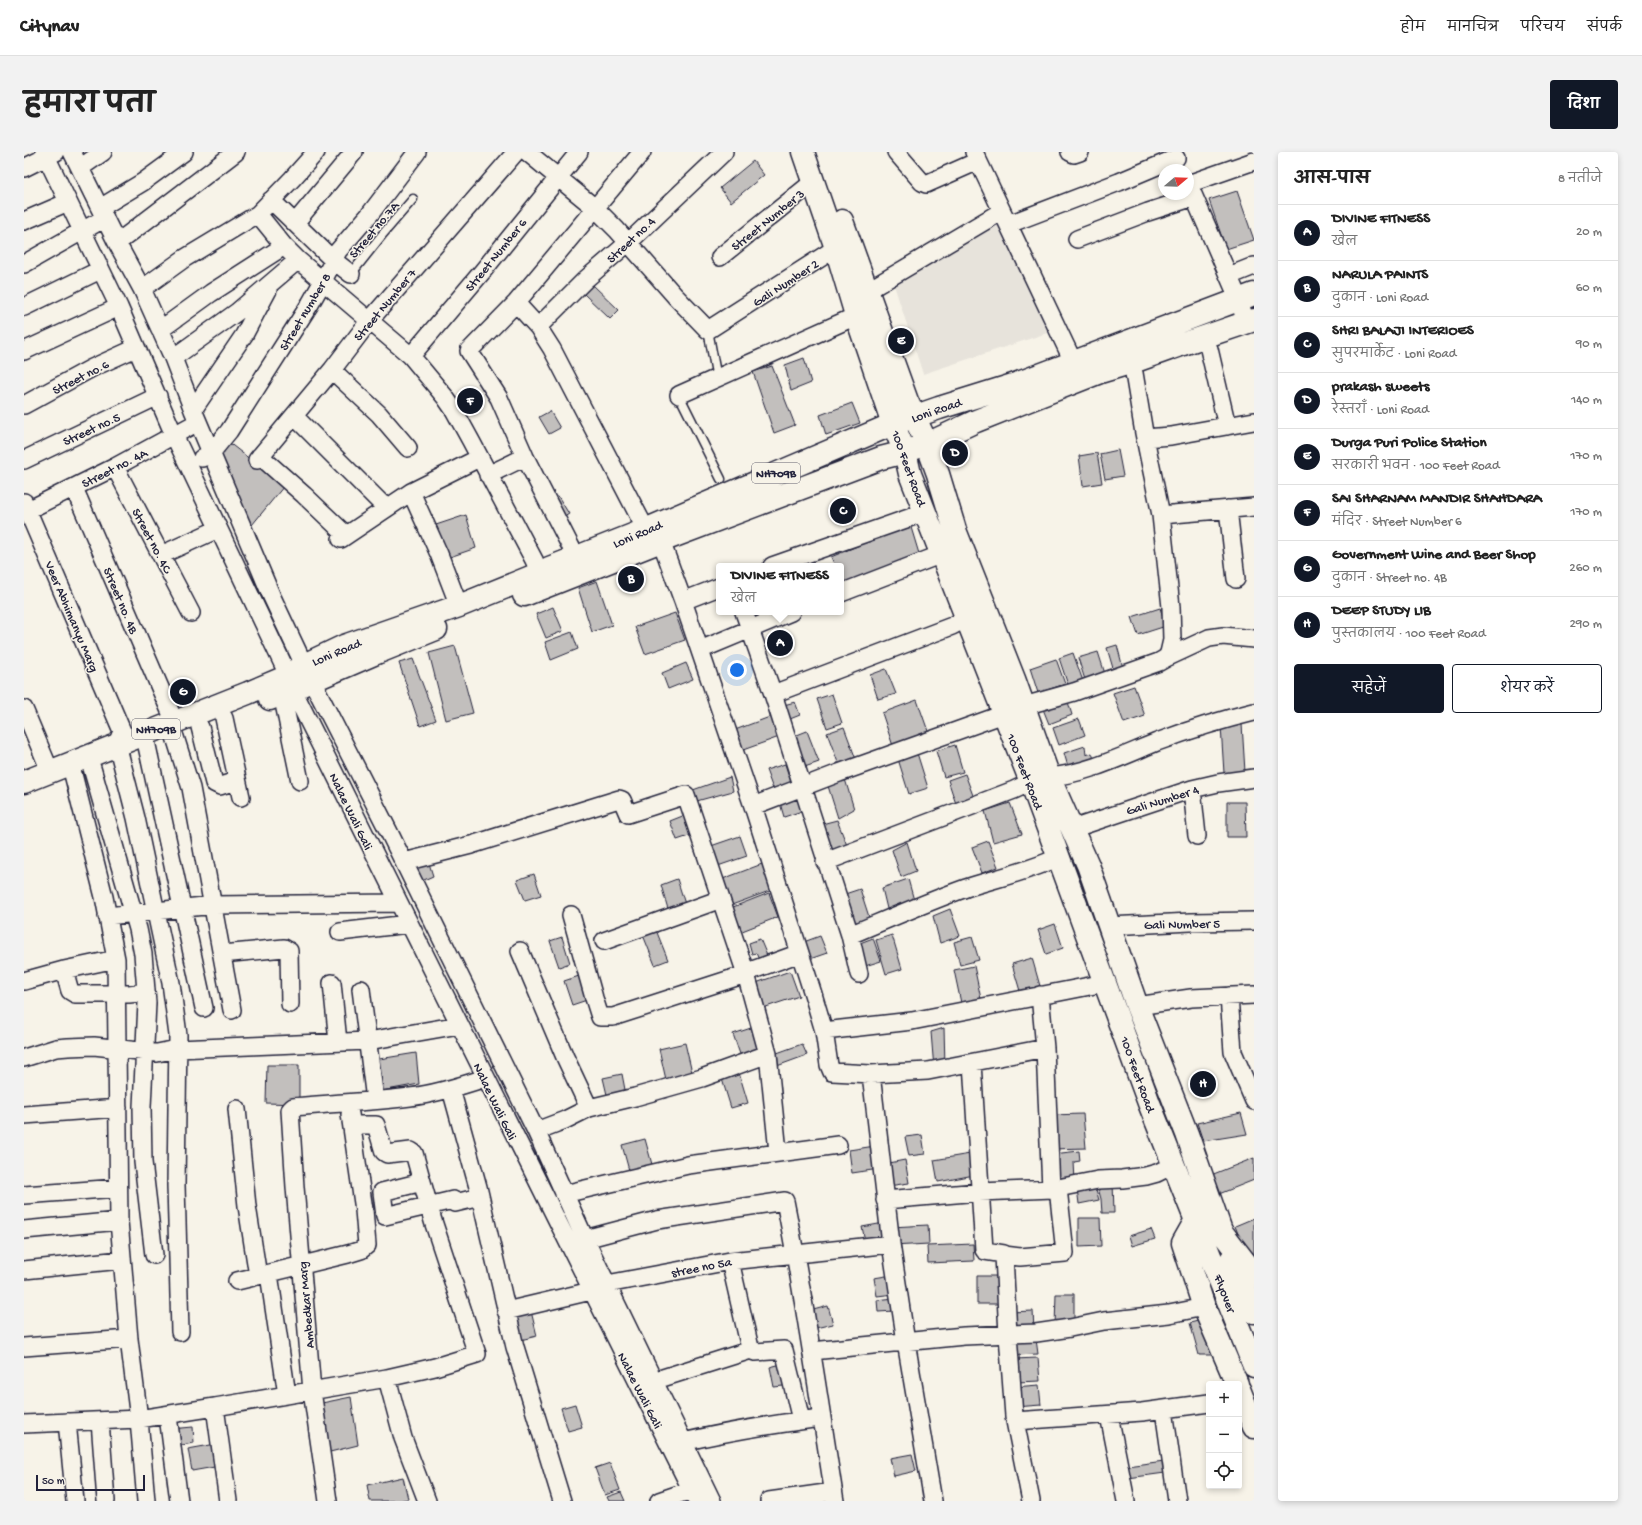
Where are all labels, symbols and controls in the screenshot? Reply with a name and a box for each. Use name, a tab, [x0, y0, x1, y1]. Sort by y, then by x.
text: Citynav	[20, 16, 79, 39]
text: होम	[1401, 20, 1425, 37]
text: मानचित्र	[1447, 20, 1499, 37]
text: परिचय	[1521, 20, 1565, 37]
text: संपर्क	[1587, 20, 1622, 37]
button: दिशा	[1550, 80, 1618, 129]
text: हमारा पता	[24, 90, 155, 123]
north arrow	[1158, 164, 1194, 200]
text: आस-पास	[1294, 170, 1370, 190]
text: 8 नतीजे	[1558, 172, 1602, 187]
street label: Street Number 3	[729, 187, 808, 255]
street label: Street no.7A	[347, 198, 404, 262]
text: DIVINE FITNESS	[1332, 210, 1430, 228]
street label: Street no.4	[604, 215, 659, 267]
street label: Street Number 6	[463, 216, 531, 295]
text: A	[1303, 225, 1311, 240]
text: 20 m	[1576, 225, 1602, 240]
text: खेल	[1332, 235, 1357, 250]
street label: Gali Number 2	[751, 257, 823, 311]
street label: Street Number 7	[351, 266, 421, 345]
text: NARULA PAINTS	[1332, 266, 1428, 284]
street label: Street number 8	[277, 271, 335, 354]
text: B	[1304, 281, 1310, 296]
text: 60 m	[1576, 281, 1602, 296]
text: दुकान · Loni Road	[1332, 291, 1428, 306]
text: SHRI BALAJI INTERIOES	[1332, 322, 1474, 340]
pin: E	[888, 326, 914, 356]
text: C	[1303, 337, 1311, 352]
text: 90 m	[1576, 337, 1602, 352]
text: सुपरमार्केट · Loni Road	[1332, 347, 1456, 362]
street label: Street no.6	[50, 357, 112, 399]
text: prakash sweets	[1332, 378, 1429, 396]
pin: F	[457, 386, 483, 416]
text: D	[1303, 393, 1311, 408]
text: 140 m	[1571, 393, 1602, 408]
street label: Loni Road	[910, 395, 965, 427]
text: रेस्तराँ · Loni Road	[1332, 403, 1429, 418]
street label: Street no.5	[61, 410, 123, 450]
street label: 100 Feet Road	[887, 428, 929, 510]
text: Durga Puri Police Station	[1332, 434, 1487, 452]
pin: D	[942, 438, 968, 468]
street label: Street no. 4A	[80, 446, 152, 492]
text: E	[1303, 449, 1311, 464]
text: 170 m	[1570, 449, 1602, 464]
text: सरकारी भवन · 100 Feet Road	[1332, 459, 1500, 474]
road number: NH709B	[752, 463, 800, 483]
text: SAI SHARNAM MANDIR SHAHDARA	[1332, 490, 1542, 508]
pin: C	[830, 496, 856, 526]
text: F	[1304, 505, 1310, 520]
text: 170 m	[1570, 505, 1602, 520]
street label: Street no. 4C	[127, 506, 175, 577]
text: मंदिर · Street Number 6	[1332, 515, 1462, 530]
street label: Loni Road	[611, 518, 666, 552]
text: Government Wine and Beer Shop	[1332, 546, 1536, 564]
street label: Veer Abhimanyu Marg	[40, 558, 101, 675]
text: G	[1303, 561, 1311, 576]
text: 260 m	[1569, 561, 1602, 576]
popup	[716, 563, 844, 615]
pin: B	[618, 564, 644, 594]
street label: Street no. 4B	[99, 566, 141, 637]
text: DIVINE FITNESS	[731, 567, 829, 585]
text: दुकान · Street no. 4B	[1332, 571, 1447, 586]
text: खेल	[731, 592, 756, 607]
text: DEEP STUDY LIB	[1332, 602, 1431, 620]
text: H	[1303, 617, 1311, 632]
text: 290 m	[1569, 617, 1602, 632]
text: पुस्तकालय · 100 Feet Road	[1332, 627, 1486, 642]
pin: A	[767, 628, 793, 658]
street label: Loni Road	[310, 636, 365, 670]
your location	[727, 660, 747, 680]
button: सहेजें	[1294, 664, 1444, 713]
button: शेयर करें	[1452, 664, 1602, 713]
pin: G	[170, 677, 196, 707]
road number: NH709B	[132, 719, 180, 739]
street label: 100 Feet Road	[1002, 731, 1045, 813]
street label: Nalae Wali Gali	[325, 771, 375, 853]
street label: Gali Number 4	[1124, 783, 1201, 820]
street label: Gali Number 5	[1144, 917, 1220, 934]
street label: 100 Feet Road	[1116, 1034, 1158, 1116]
street label: Nalae Wali Gali	[469, 1061, 519, 1143]
pin: H	[1190, 1069, 1216, 1099]
street label: stree no 5a	[670, 1255, 734, 1282]
street label: Ambedkar Marg	[296, 1261, 319, 1349]
street label: Flyover	[1209, 1272, 1238, 1316]
street label: Nalae Wali Gali	[613, 1350, 665, 1432]
map controls	[1206, 1381, 1242, 1489]
button: +	[1206, 1381, 1242, 1417]
button: −	[1206, 1417, 1242, 1453]
button: locate	[1206, 1453, 1242, 1489]
scale bar	[36, 1473, 145, 1492]
text: 50 m	[42, 1476, 64, 1488]

